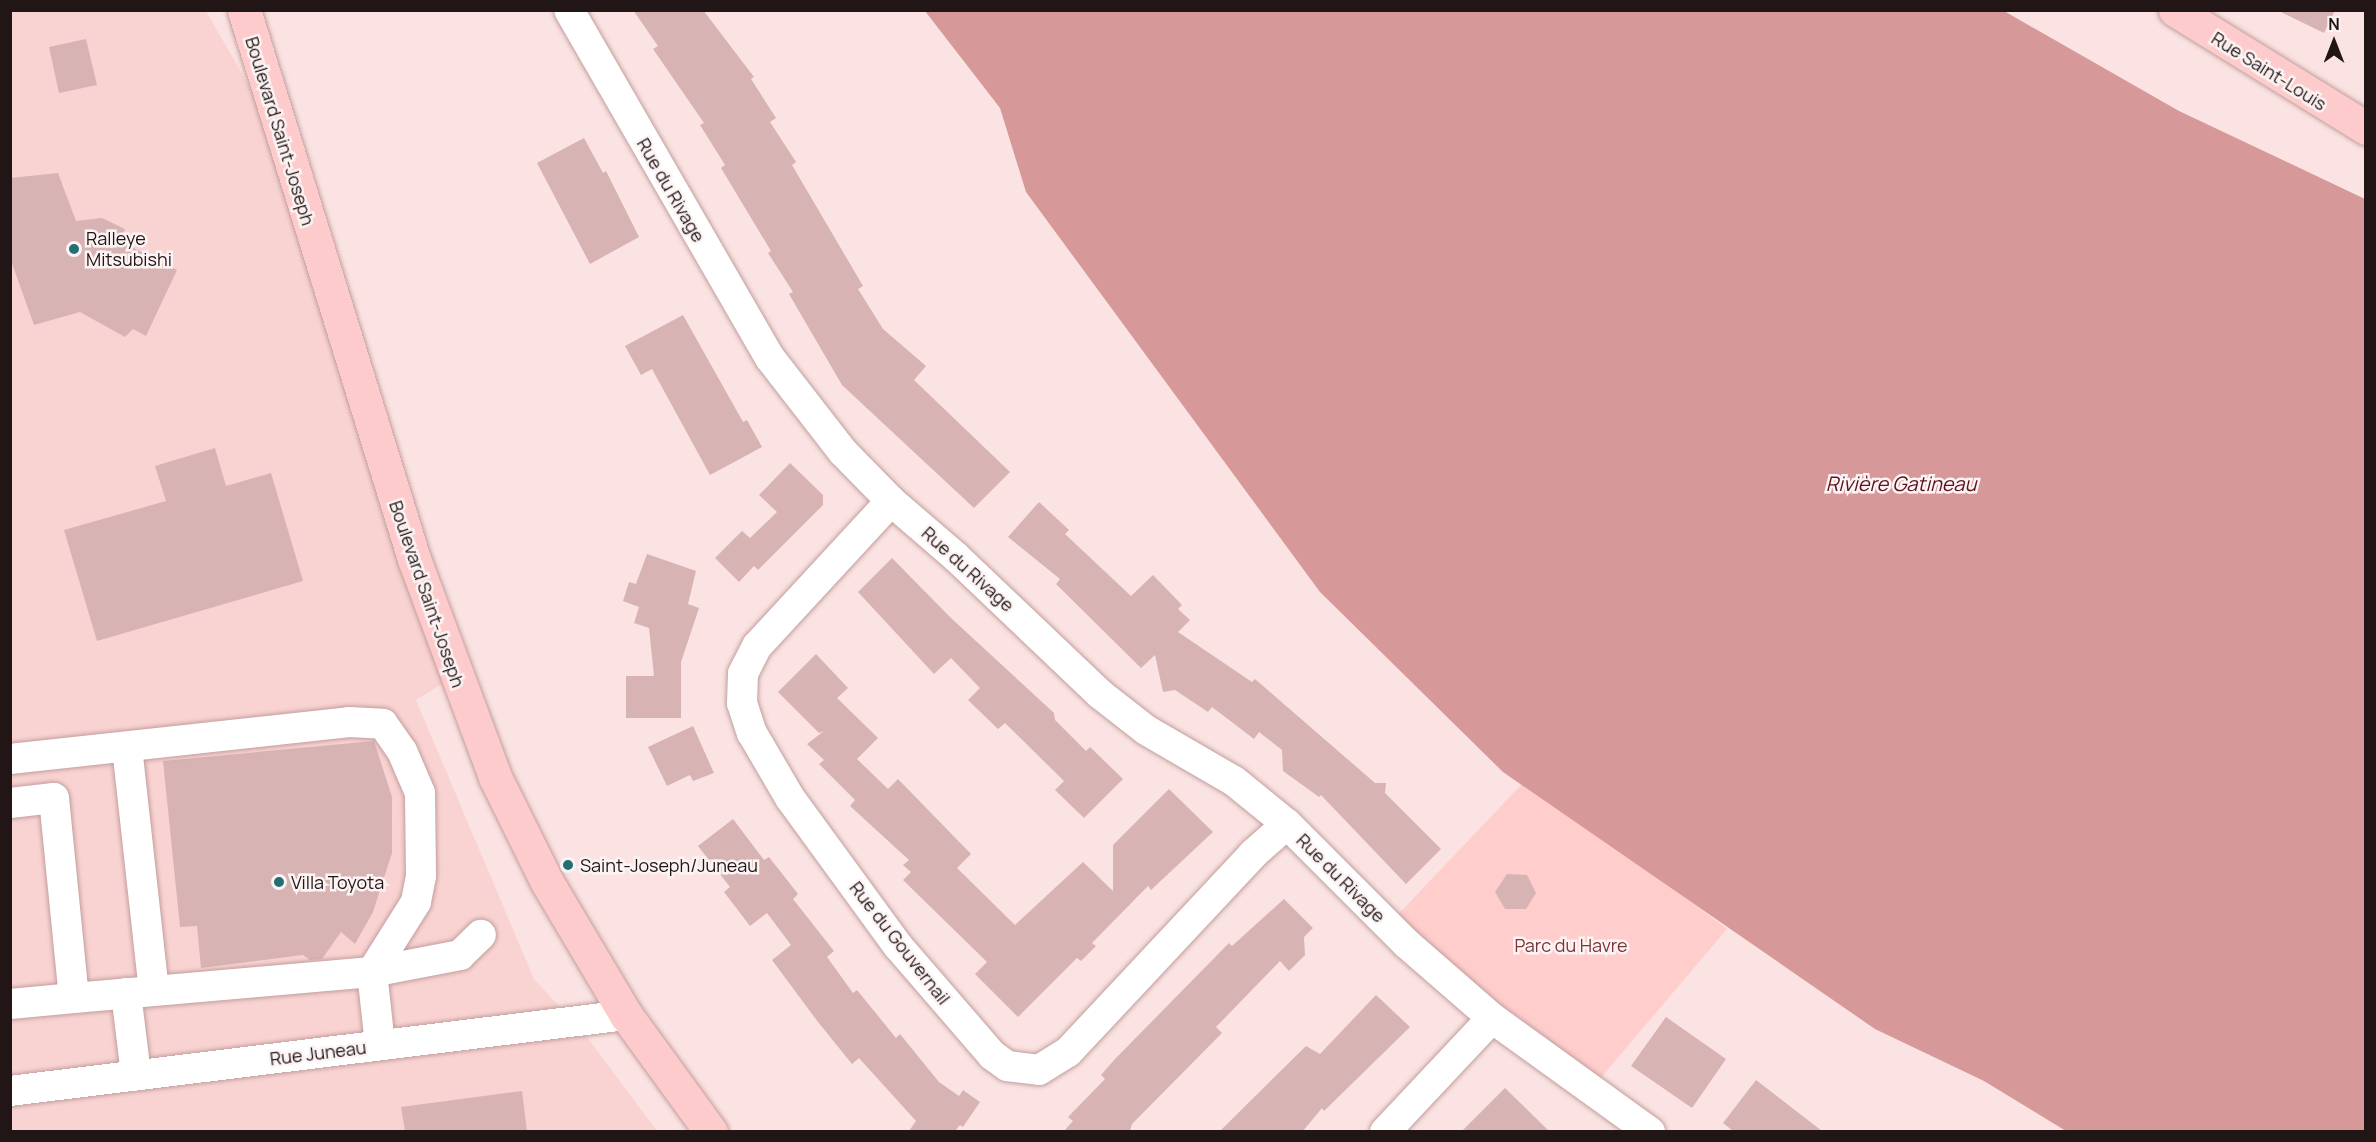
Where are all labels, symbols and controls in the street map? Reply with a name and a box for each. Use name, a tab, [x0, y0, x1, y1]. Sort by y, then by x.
north arrow	[2304, 12, 2364, 72]
text: N	[2328, 13, 2340, 35]
street label: Rue Saint-Louis	[2208, 27, 2330, 115]
street label: Boulevard Saint-Joseph	[241, 34, 319, 228]
street label: Rue du Rivage	[633, 134, 709, 246]
place label: Ralleye Mitsubishi	[86, 228, 172, 270]
marker: Ralleye Mitsubishi	[67, 242, 81, 256]
water label: Rivière Gatineau	[1826, 471, 1976, 495]
street label: Boulevard Saint-Joseph	[385, 498, 469, 690]
street label: Rue du Rivage	[918, 522, 1018, 616]
street label: Rue du Rivage	[1292, 829, 1390, 927]
place label: Saint-Joseph/Juneau	[580, 854, 758, 876]
marker: Saint-Joseph/Juneau	[561, 858, 575, 872]
place label: Villa Toyota	[291, 871, 384, 893]
marker: Villa Toyota	[272, 875, 286, 889]
street label: Rue du Gouvernail	[845, 877, 955, 1009]
park label: Parc du Havre	[1514, 934, 1628, 956]
street label: Rue Juneau	[269, 1036, 367, 1070]

